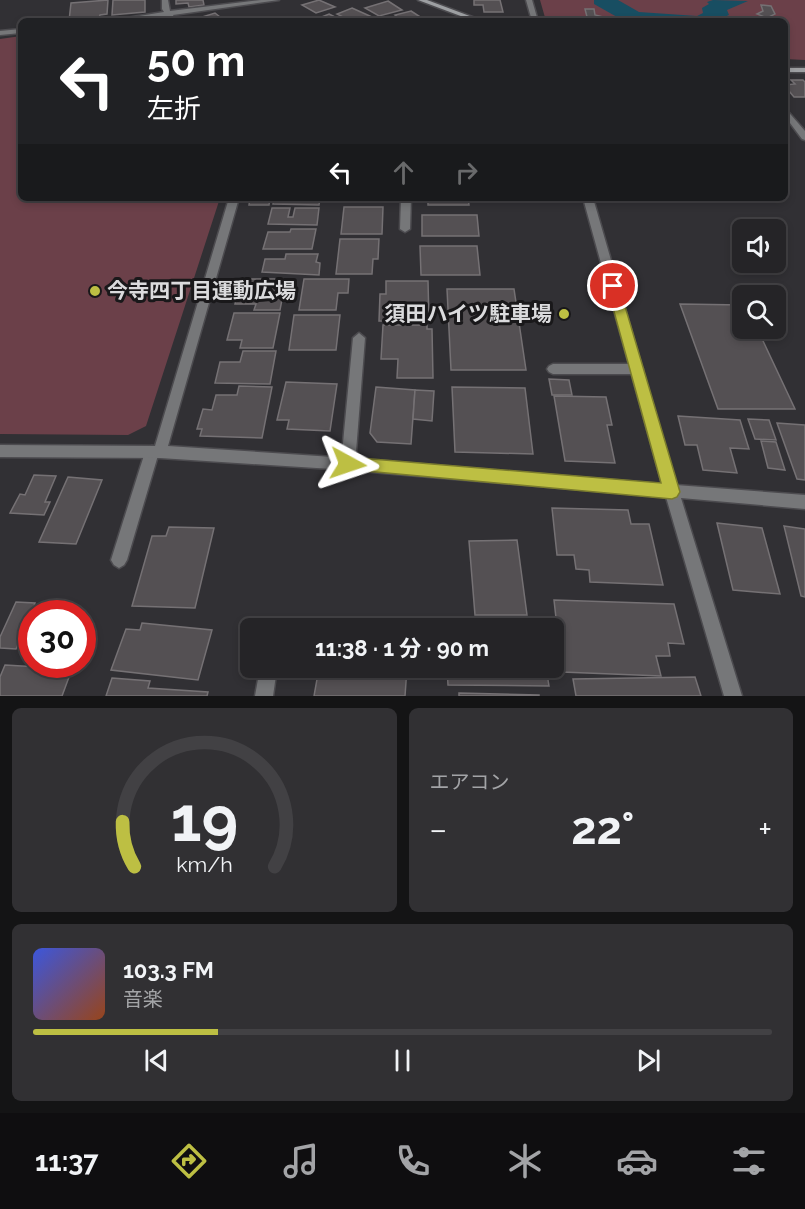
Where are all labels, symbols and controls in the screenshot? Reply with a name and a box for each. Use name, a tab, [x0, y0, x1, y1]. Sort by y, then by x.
text: 50 m	[147, 37, 245, 86]
icon: left	[48, 42, 126, 120]
text: 左折	[147, 93, 201, 124]
icon: left	[324, 156, 357, 189]
icon: ahead	[387, 156, 420, 189]
icon: right	[450, 156, 483, 189]
map controls	[732, 219, 786, 339]
button: sound	[732, 219, 786, 273]
pin	[587, 260, 638, 311]
icon: arrive	[596, 269, 629, 302]
place label: 今寺四丁目運動広場	[107, 278, 296, 303]
marker: 今寺四丁目運動広場	[88, 284, 102, 298]
button: search	[732, 285, 786, 339]
place label: 須田ハイツ駐車場	[384, 301, 552, 326]
marker: 須田ハイツ駐車場	[557, 307, 571, 321]
position arrow	[316, 432, 380, 496]
speed limit sign: 30	[18, 600, 96, 678]
text: 11:38 · 1 分 · 90 m	[315, 635, 489, 661]
text: エアコン	[430, 770, 510, 794]
text: 19	[170, 782, 238, 856]
text: 22°	[571, 802, 634, 855]
text: −	[430, 810, 447, 849]
text: +	[758, 810, 772, 849]
text: km/h	[176, 852, 233, 877]
text: 103.3 FM	[123, 957, 214, 983]
text: 音楽	[123, 987, 163, 1011]
icon: previous	[140, 1044, 173, 1077]
icon: pause	[386, 1044, 419, 1077]
icon: next	[632, 1044, 665, 1077]
icon: directions	[168, 1140, 210, 1182]
icon: music	[280, 1140, 322, 1182]
icon: phone	[392, 1140, 434, 1182]
icon: climate	[504, 1140, 546, 1182]
icon: car	[616, 1140, 658, 1182]
icon: filters	[728, 1140, 770, 1182]
text: 11:37	[35, 1146, 99, 1177]

